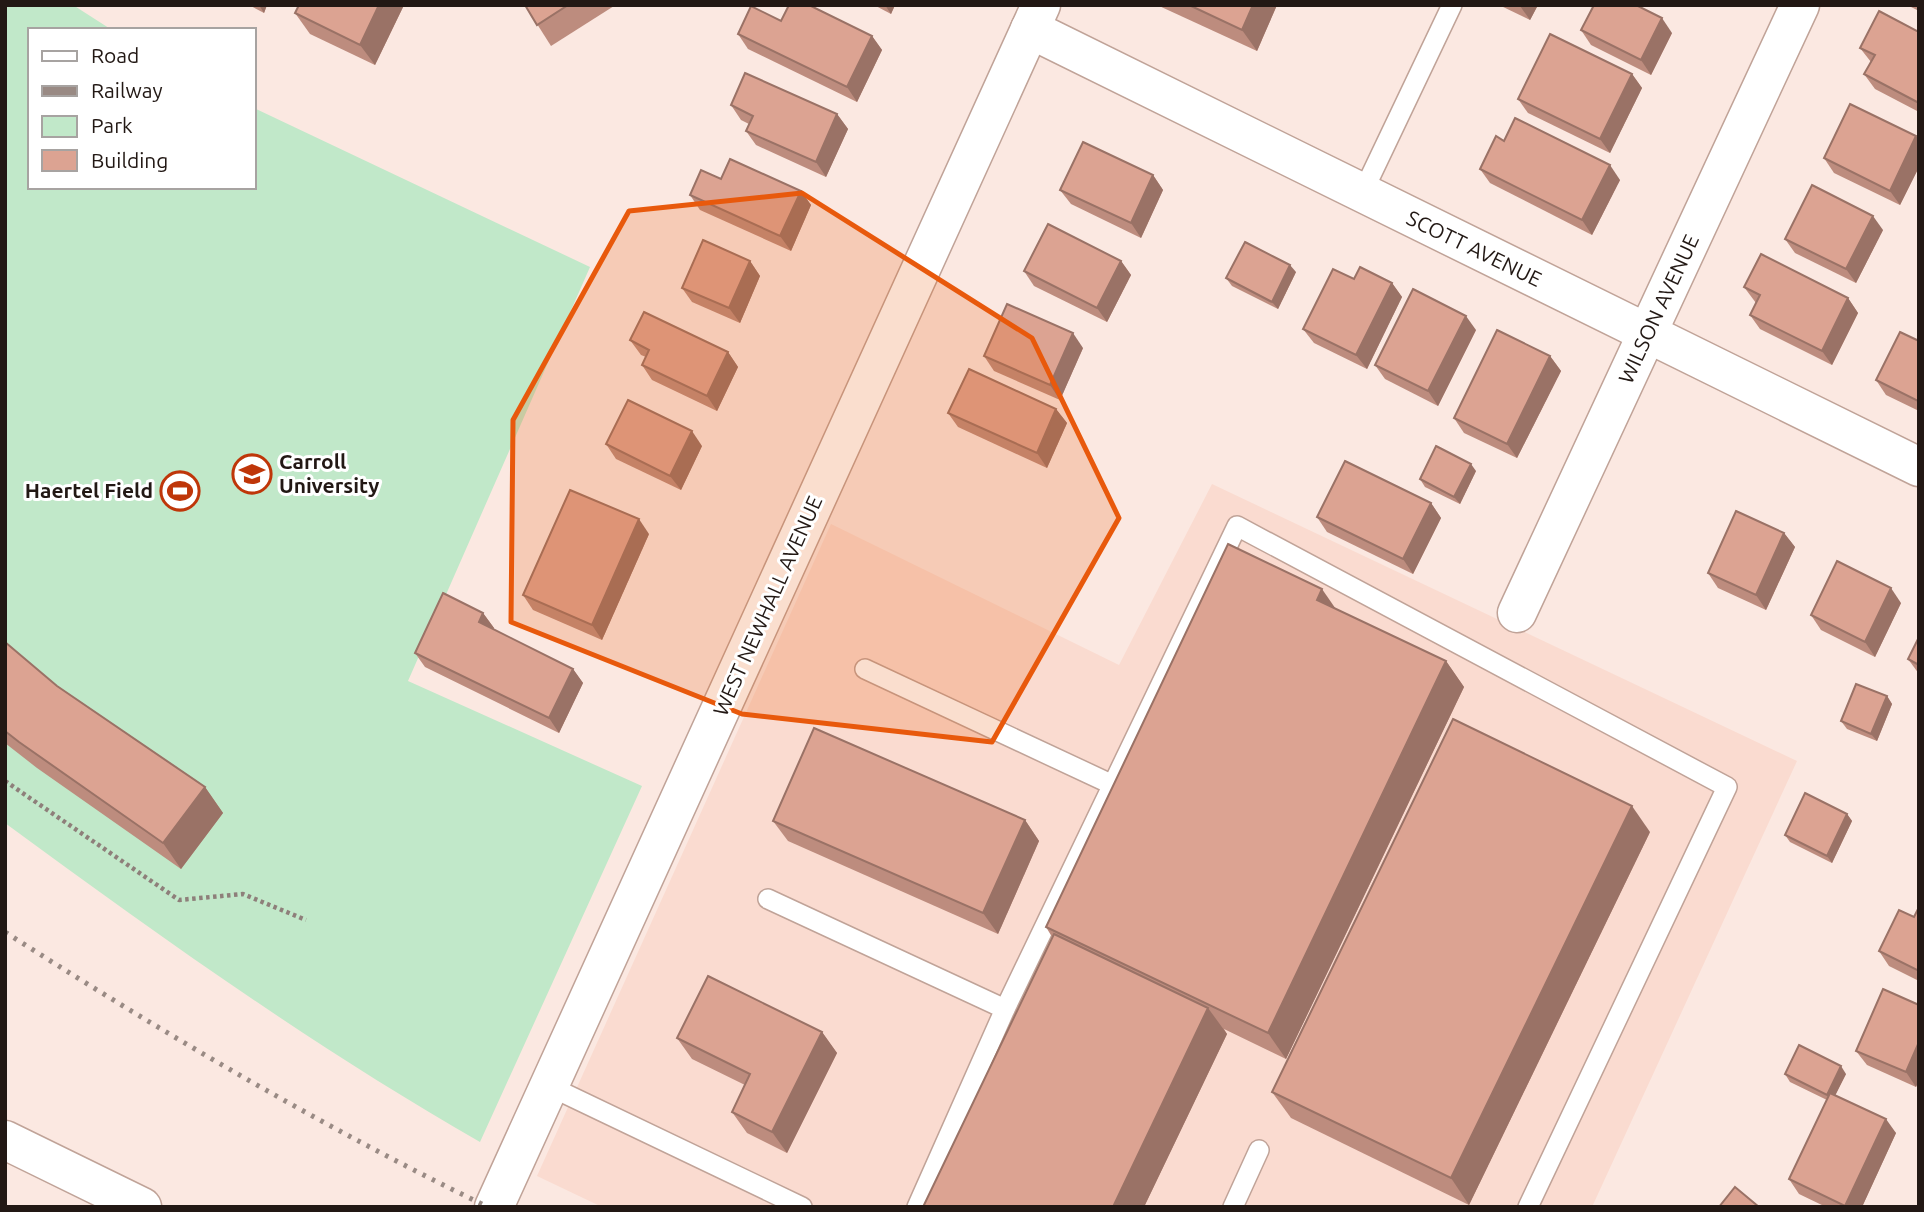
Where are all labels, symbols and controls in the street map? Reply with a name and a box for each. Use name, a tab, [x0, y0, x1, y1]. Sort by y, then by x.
legend	[28, 28, 256, 189]
text: Road	[91, 43, 139, 67]
text: Railway	[91, 78, 163, 102]
text: Park	[91, 113, 133, 137]
text: Building	[91, 148, 168, 172]
street label: SCOTT AVENUE	[1403, 205, 1546, 291]
street label: WILSON AVENUE	[1613, 230, 1703, 387]
place label: Carroll University	[279, 449, 379, 497]
school or university icon: Carroll University	[231, 453, 273, 495]
sports icon: Haertel Field	[159, 470, 201, 512]
place label: Haertel Field	[25, 478, 153, 502]
street label: WEST NEWHALL AVENUE	[708, 492, 826, 719]

